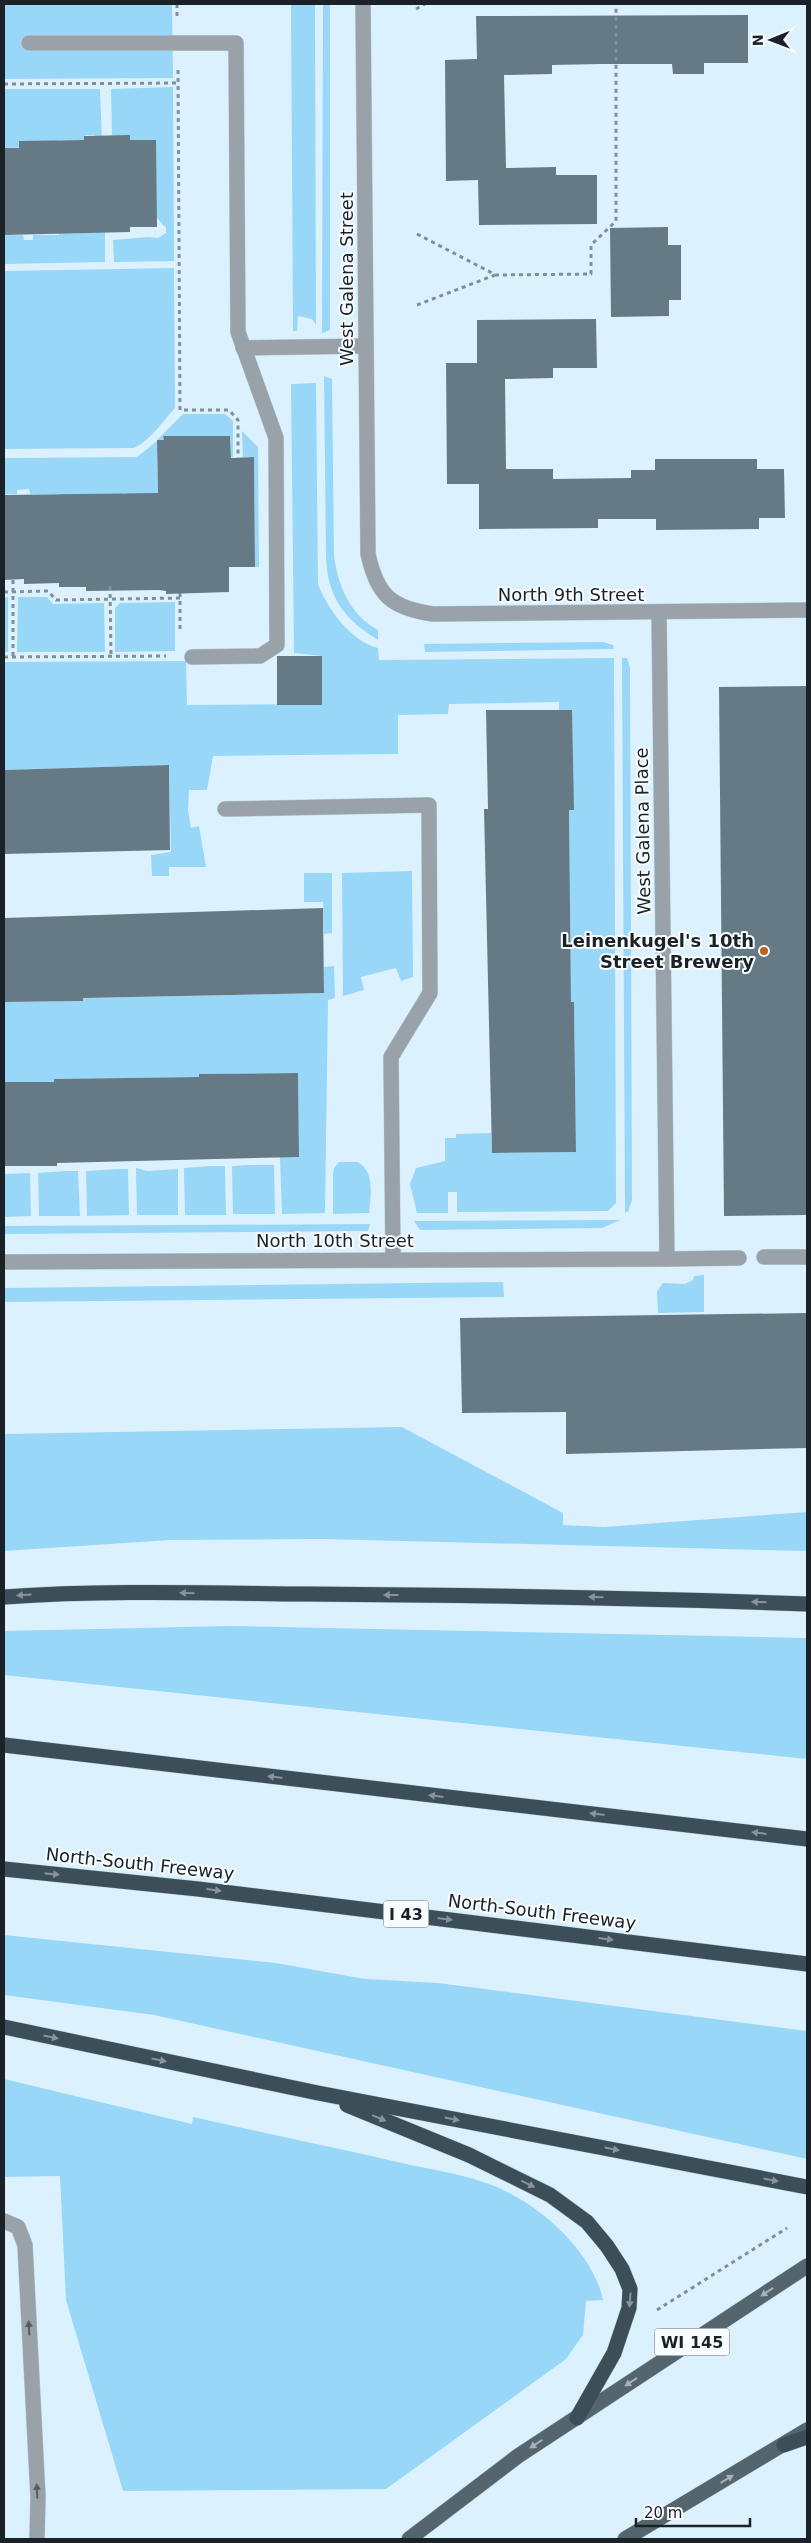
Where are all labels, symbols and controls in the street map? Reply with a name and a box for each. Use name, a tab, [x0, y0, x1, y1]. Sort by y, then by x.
north arrow	[746, 15, 796, 65]
text: N	[750, 34, 766, 46]
street label: West Galena Street	[336, 192, 357, 366]
street label: North 9th Street	[498, 584, 644, 605]
street label: West Galena Place	[631, 747, 654, 915]
place label: Leinenkugel's 10th Street Brewery	[561, 930, 754, 972]
marker: Leinenkugel's 10th Street Brewery	[758, 945, 770, 957]
street label: North 10th Street	[256, 1230, 414, 1251]
one-way arrow	[179, 1589, 195, 1597]
one-way arrow	[383, 1590, 399, 1598]
one-way arrow	[16, 1592, 32, 1600]
one-way arrow	[588, 1592, 604, 1600]
one-way arrow	[750, 1598, 766, 1606]
one-way arrow	[266, 1773, 282, 1781]
one-way arrow	[428, 1792, 444, 1800]
one-way arrow	[589, 1810, 605, 1818]
one-way arrow	[751, 1829, 767, 1837]
street label: North-South Freeway	[45, 1843, 236, 1884]
one-way arrow	[45, 1870, 61, 1878]
one-way arrow	[206, 1887, 222, 1895]
street label: North-South Freeway	[447, 1890, 638, 1934]
road number: I 43	[384, 1900, 428, 1928]
one-way arrow	[437, 1915, 453, 1923]
one-way arrow	[598, 1935, 614, 1943]
one-way arrow	[44, 2033, 59, 2041]
one-way arrow	[151, 2056, 167, 2064]
one-way arrow	[372, 2115, 387, 2123]
one-way arrow	[444, 2115, 460, 2123]
one-way arrow	[604, 2146, 620, 2154]
one-way arrow	[764, 2176, 779, 2184]
one-way arrow	[521, 2180, 535, 2188]
one-way arrow	[760, 2288, 773, 2297]
one-way arrow	[625, 2293, 633, 2309]
one-way arrow	[25, 2320, 33, 2336]
road number: WI 145	[654, 2328, 730, 2356]
one-way arrow	[624, 2377, 638, 2387]
one-way arrow	[529, 2440, 542, 2449]
one-way arrow	[720, 2474, 733, 2483]
one-way arrow	[33, 2482, 41, 2498]
scale bar	[636, 2496, 750, 2528]
text: 20 m	[644, 2504, 682, 2522]

